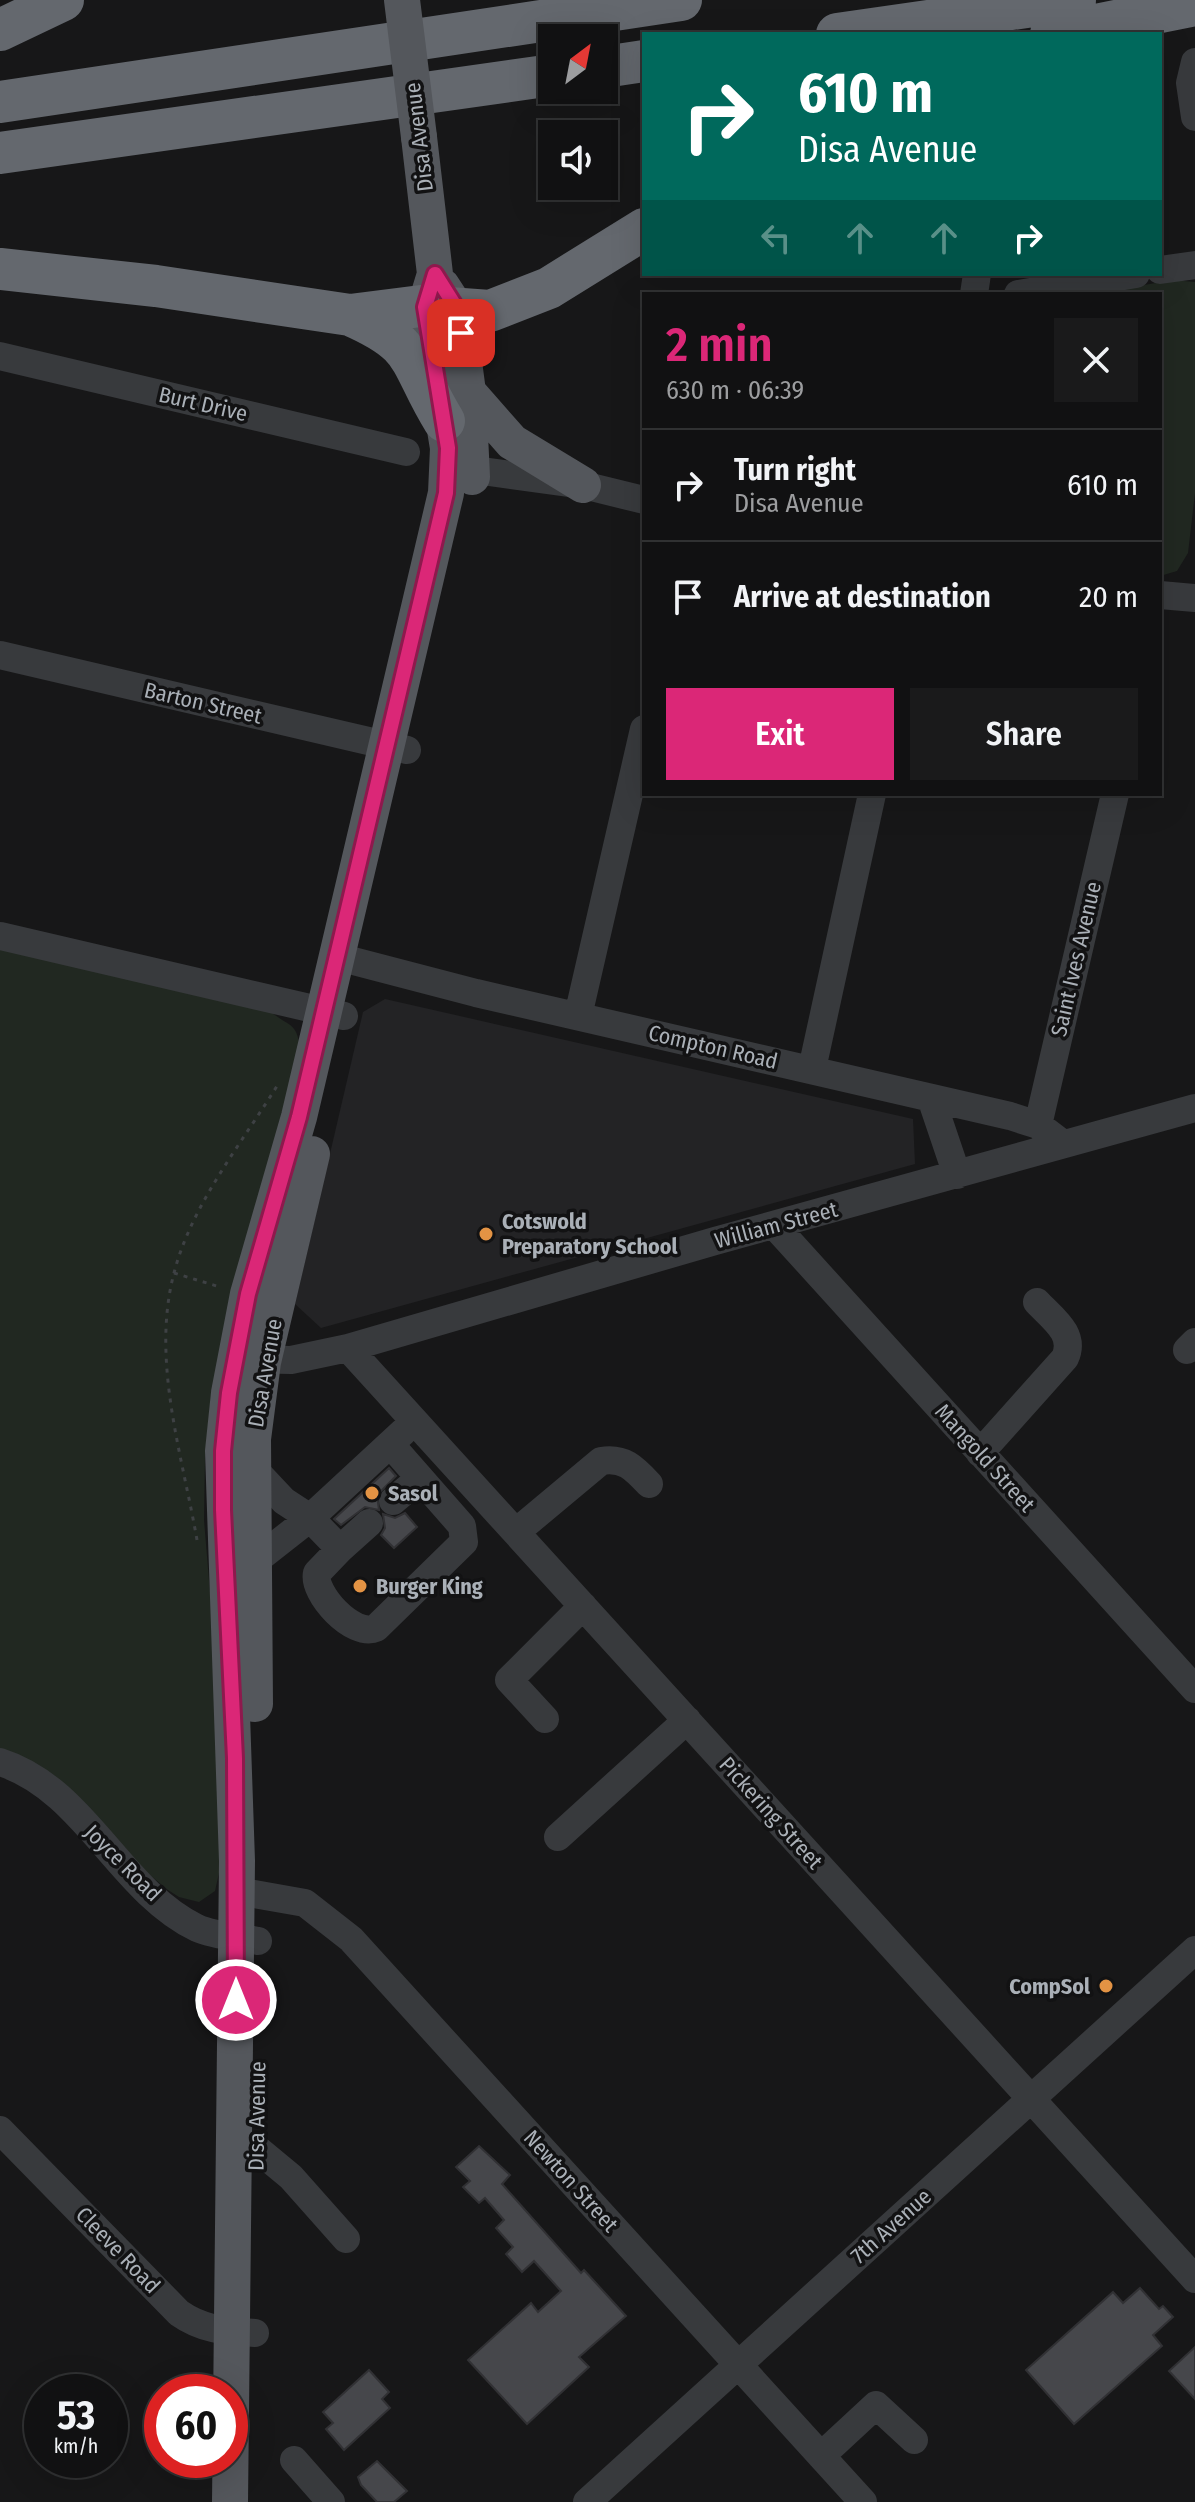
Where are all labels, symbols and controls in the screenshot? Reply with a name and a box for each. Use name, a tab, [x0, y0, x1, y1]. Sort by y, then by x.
north arrow	[538, 24, 618, 104]
map controls	[538, 24, 618, 200]
text: 610 m	[798, 60, 933, 127]
icon: right	[666, 64, 770, 168]
street label: Disa Avenue	[399, 81, 439, 193]
button: sound	[538, 120, 618, 200]
text: Disa Avenue	[798, 128, 977, 172]
icon: left	[754, 216, 798, 260]
icon: ahead	[838, 216, 882, 260]
icon: ahead	[922, 216, 966, 260]
icon: right	[1006, 216, 1050, 260]
pin	[427, 299, 495, 367]
icon: arrive	[439, 311, 483, 355]
text: 2 min	[666, 316, 773, 374]
button: close	[1054, 318, 1138, 402]
text: 630 m · 06:39	[666, 375, 804, 406]
street label: Burt Drive	[156, 381, 250, 427]
text: Turn right	[734, 452, 856, 488]
icon: right	[666, 463, 710, 507]
text: 610 m	[1067, 467, 1138, 503]
text: Disa Avenue	[734, 488, 864, 519]
icon: arrive	[666, 575, 710, 619]
text: Arrive at destination	[734, 579, 991, 615]
text: 20 m	[1079, 579, 1138, 615]
street label: Barton Street	[142, 676, 265, 730]
button: Exit	[666, 688, 894, 780]
button: Share	[910, 688, 1138, 780]
street label: Saint Ives Avenue	[1045, 879, 1107, 1039]
street label: Compton Road	[646, 1019, 780, 1075]
street label: William Street	[712, 1195, 841, 1254]
place label: Cotswold Preparatory School	[502, 1208, 678, 1260]
marker: Cotswold Preparatory School	[477, 1225, 495, 1243]
street label: Disa Avenue	[242, 1317, 288, 1429]
street label: Mangold Street	[929, 1398, 1041, 1518]
place label: Sasol	[388, 1480, 439, 1507]
marker: Sasol	[363, 1484, 381, 1502]
place label: Burger King	[376, 1573, 483, 1600]
marker: Burger King	[351, 1577, 369, 1595]
street label: Pickering Street	[714, 1751, 829, 1875]
street label: Joyce Road	[79, 1819, 167, 1907]
position arrow	[194, 1958, 278, 2042]
place label: CompSol	[1009, 1973, 1091, 2000]
marker: CompSol	[1097, 1977, 1115, 1995]
street label: Disa Avenue	[243, 2061, 271, 2171]
street label: Newton Street	[518, 2124, 624, 2238]
street label: 7th Avenue	[845, 2183, 937, 2269]
street label: Cleeve Road	[70, 2201, 166, 2299]
speed limit sign: 60	[144, 2374, 248, 2478]
text: 53	[57, 2392, 95, 2440]
text: km/h	[54, 2434, 98, 2458]

